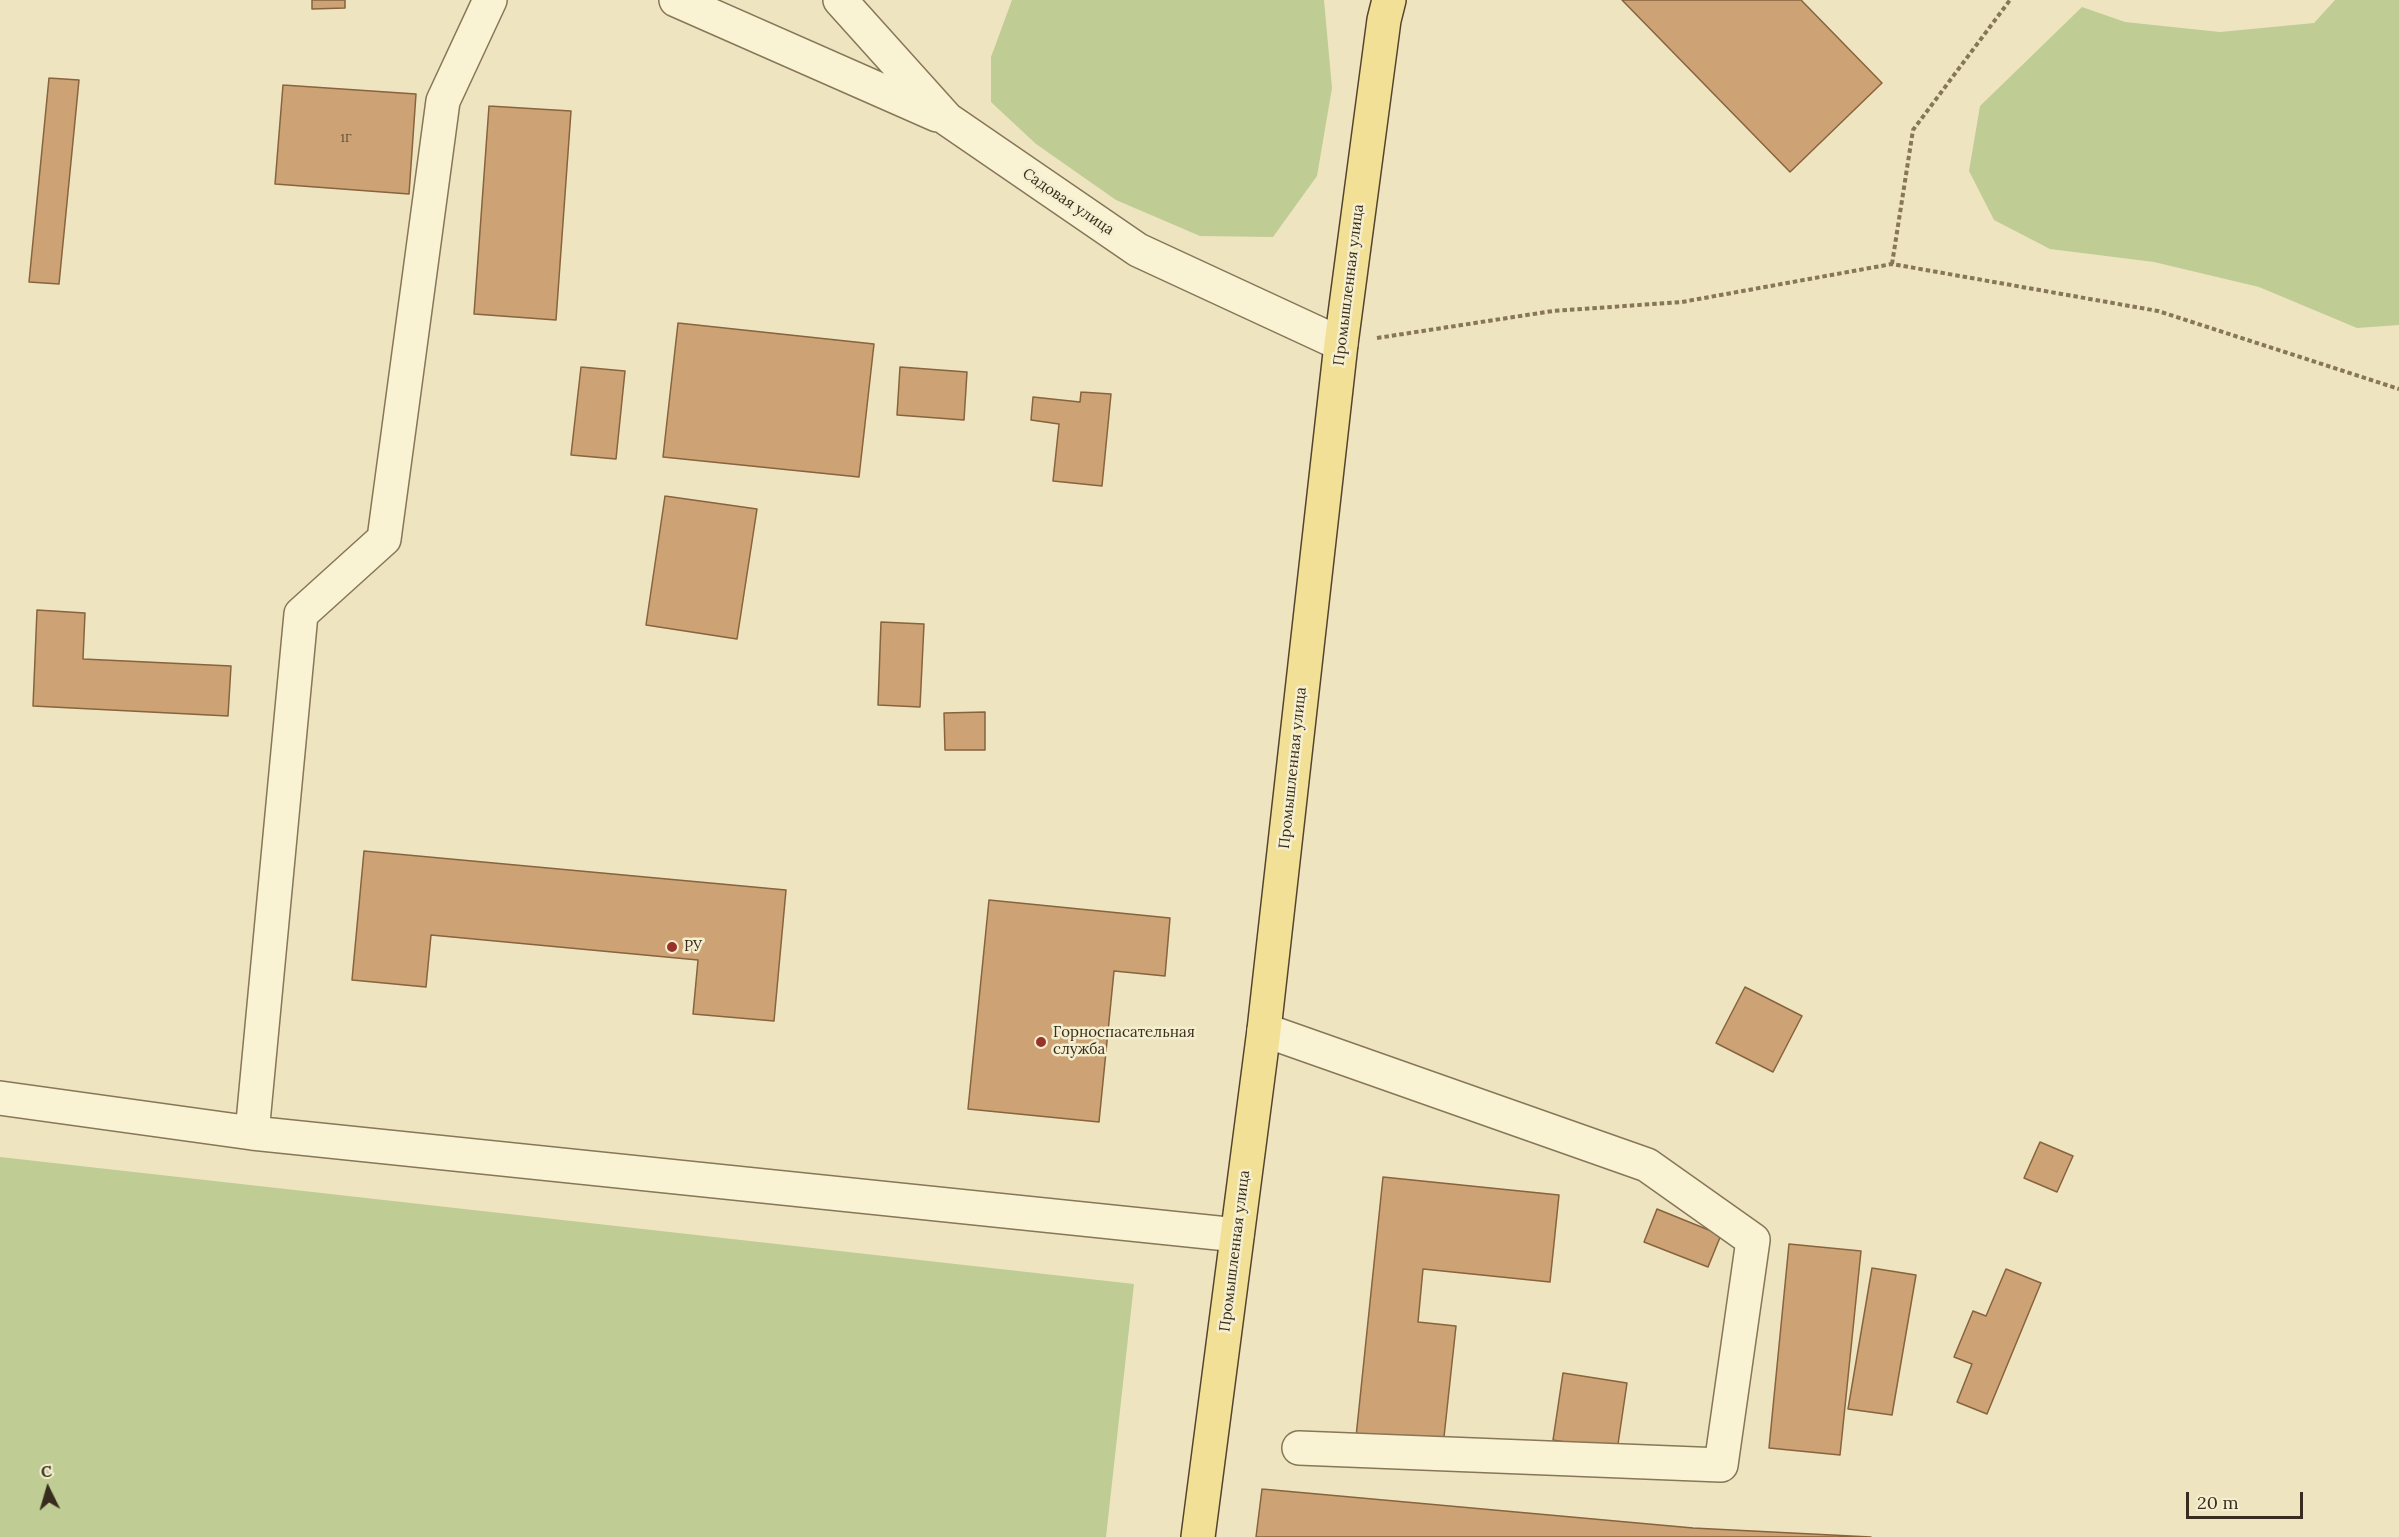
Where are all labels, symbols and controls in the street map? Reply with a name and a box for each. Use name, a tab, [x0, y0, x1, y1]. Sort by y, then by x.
house number: 1Г	[341, 132, 351, 146]
street label: Садовая улица	[1019, 165, 1117, 239]
street label: Промышленная улица	[1330, 203, 1368, 367]
street label: Промышленная улица	[1276, 686, 1310, 850]
place label: РУ	[684, 938, 702, 956]
marker: РУ	[665, 940, 679, 954]
place label: Горноспасательная служба	[1053, 1024, 1195, 1059]
marker: Горноспасательная служба	[1034, 1035, 1048, 1049]
street label: Промышленная улица	[1216, 1169, 1254, 1333]
north arrow	[18, 1459, 78, 1519]
text: С	[40, 1461, 53, 1482]
scale bar	[2189, 1480, 2306, 1518]
text: 20 m	[2197, 1491, 2239, 1514]

